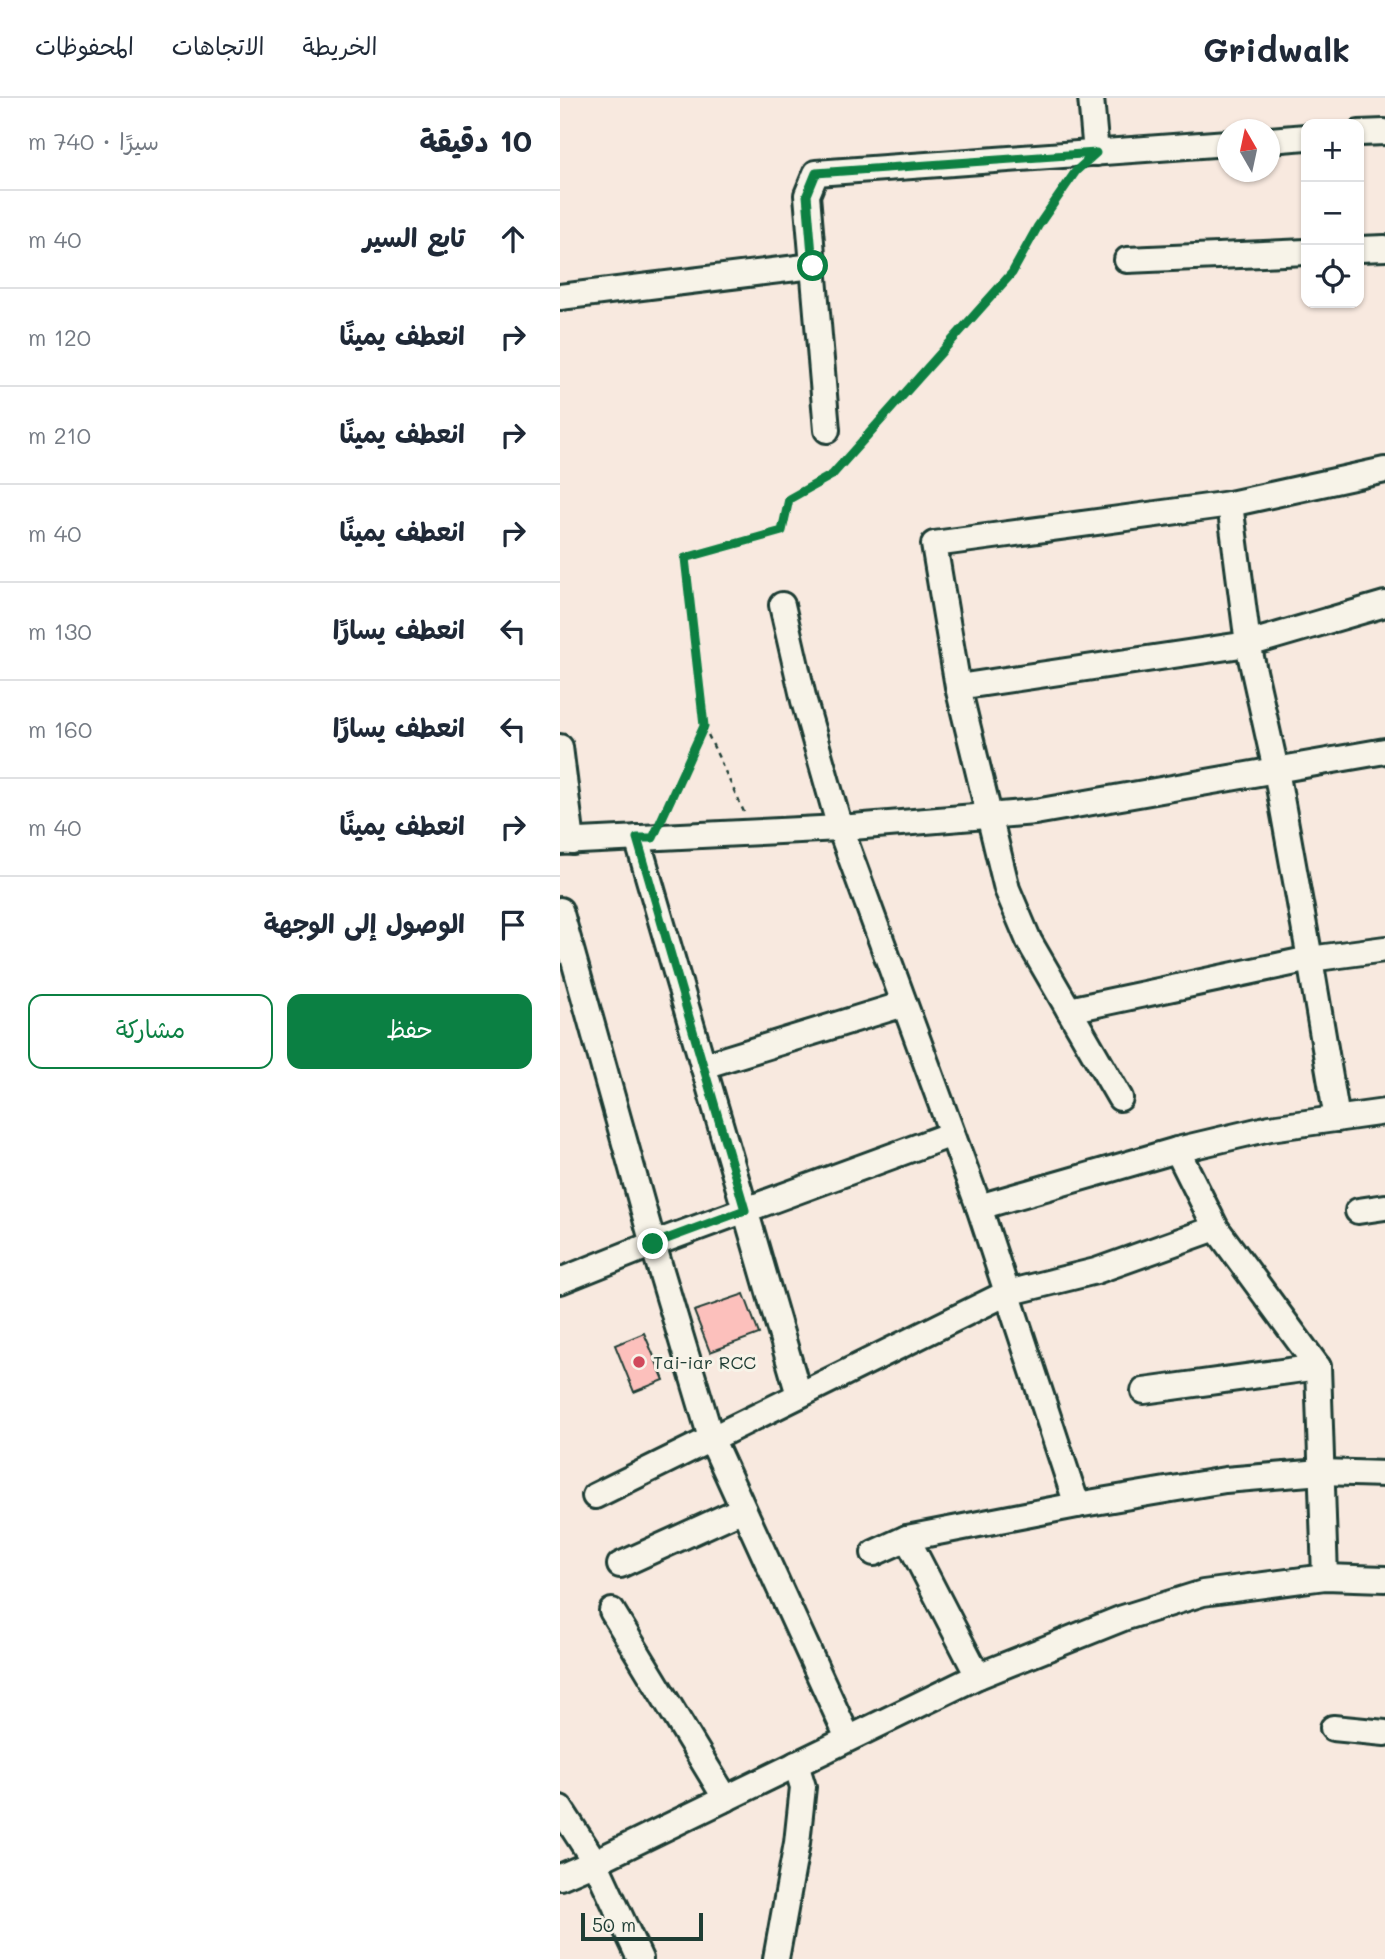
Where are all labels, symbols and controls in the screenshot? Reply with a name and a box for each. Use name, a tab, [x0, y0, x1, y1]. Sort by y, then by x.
text: Gridwalk	[1203, 27, 1350, 70]
text: المحفوظات	[35, 30, 134, 61]
text: الاتجاهات	[172, 30, 265, 61]
text: الخريطة	[303, 30, 377, 61]
north arrow	[1217, 119, 1280, 182]
map controls	[1301, 119, 1364, 308]
button: +	[1301, 119, 1364, 182]
text: 10 دقيقة	[419, 120, 532, 160]
text: سيرًا · 740 m	[28, 126, 159, 156]
button: −	[1301, 182, 1364, 245]
text: تابع السير	[363, 220, 465, 254]
icon: ahead	[494, 220, 532, 258]
text: 40 m	[28, 224, 81, 254]
button: locate	[1301, 245, 1364, 308]
route start	[797, 250, 828, 281]
text: انعطف يمينًا	[340, 318, 465, 352]
icon: right	[494, 318, 532, 356]
text: 120 m	[28, 322, 91, 352]
text: انعطف يمينًا	[340, 416, 465, 450]
icon: right	[494, 416, 532, 454]
text: 210 m	[28, 420, 91, 450]
text: انعطف يمينًا	[340, 514, 465, 548]
icon: right	[494, 514, 532, 552]
text: 40 m	[28, 518, 81, 548]
text: انعطف يسارًا	[333, 612, 465, 646]
icon: left	[494, 612, 532, 650]
text: 130 m	[28, 616, 92, 646]
text: انعطف يسارًا	[333, 710, 465, 744]
icon: left	[494, 710, 532, 748]
text: 160 m	[28, 714, 92, 744]
text: انعطف يمينًا	[340, 808, 465, 842]
icon: right	[494, 808, 532, 846]
text: 40 m	[28, 812, 81, 842]
text: الوصول إلى الوجهة	[263, 906, 465, 940]
icon: arrive	[494, 906, 532, 944]
button: مشاركة	[28, 994, 273, 1069]
button: حفظ	[287, 994, 532, 1069]
route end	[637, 1228, 668, 1259]
place label: Tai-iar RCC	[653, 1350, 756, 1374]
marker: Tai-iar RCC	[631, 1354, 647, 1370]
scale bar	[581, 1910, 704, 1942]
text: 50 m	[592, 1912, 636, 1937]

